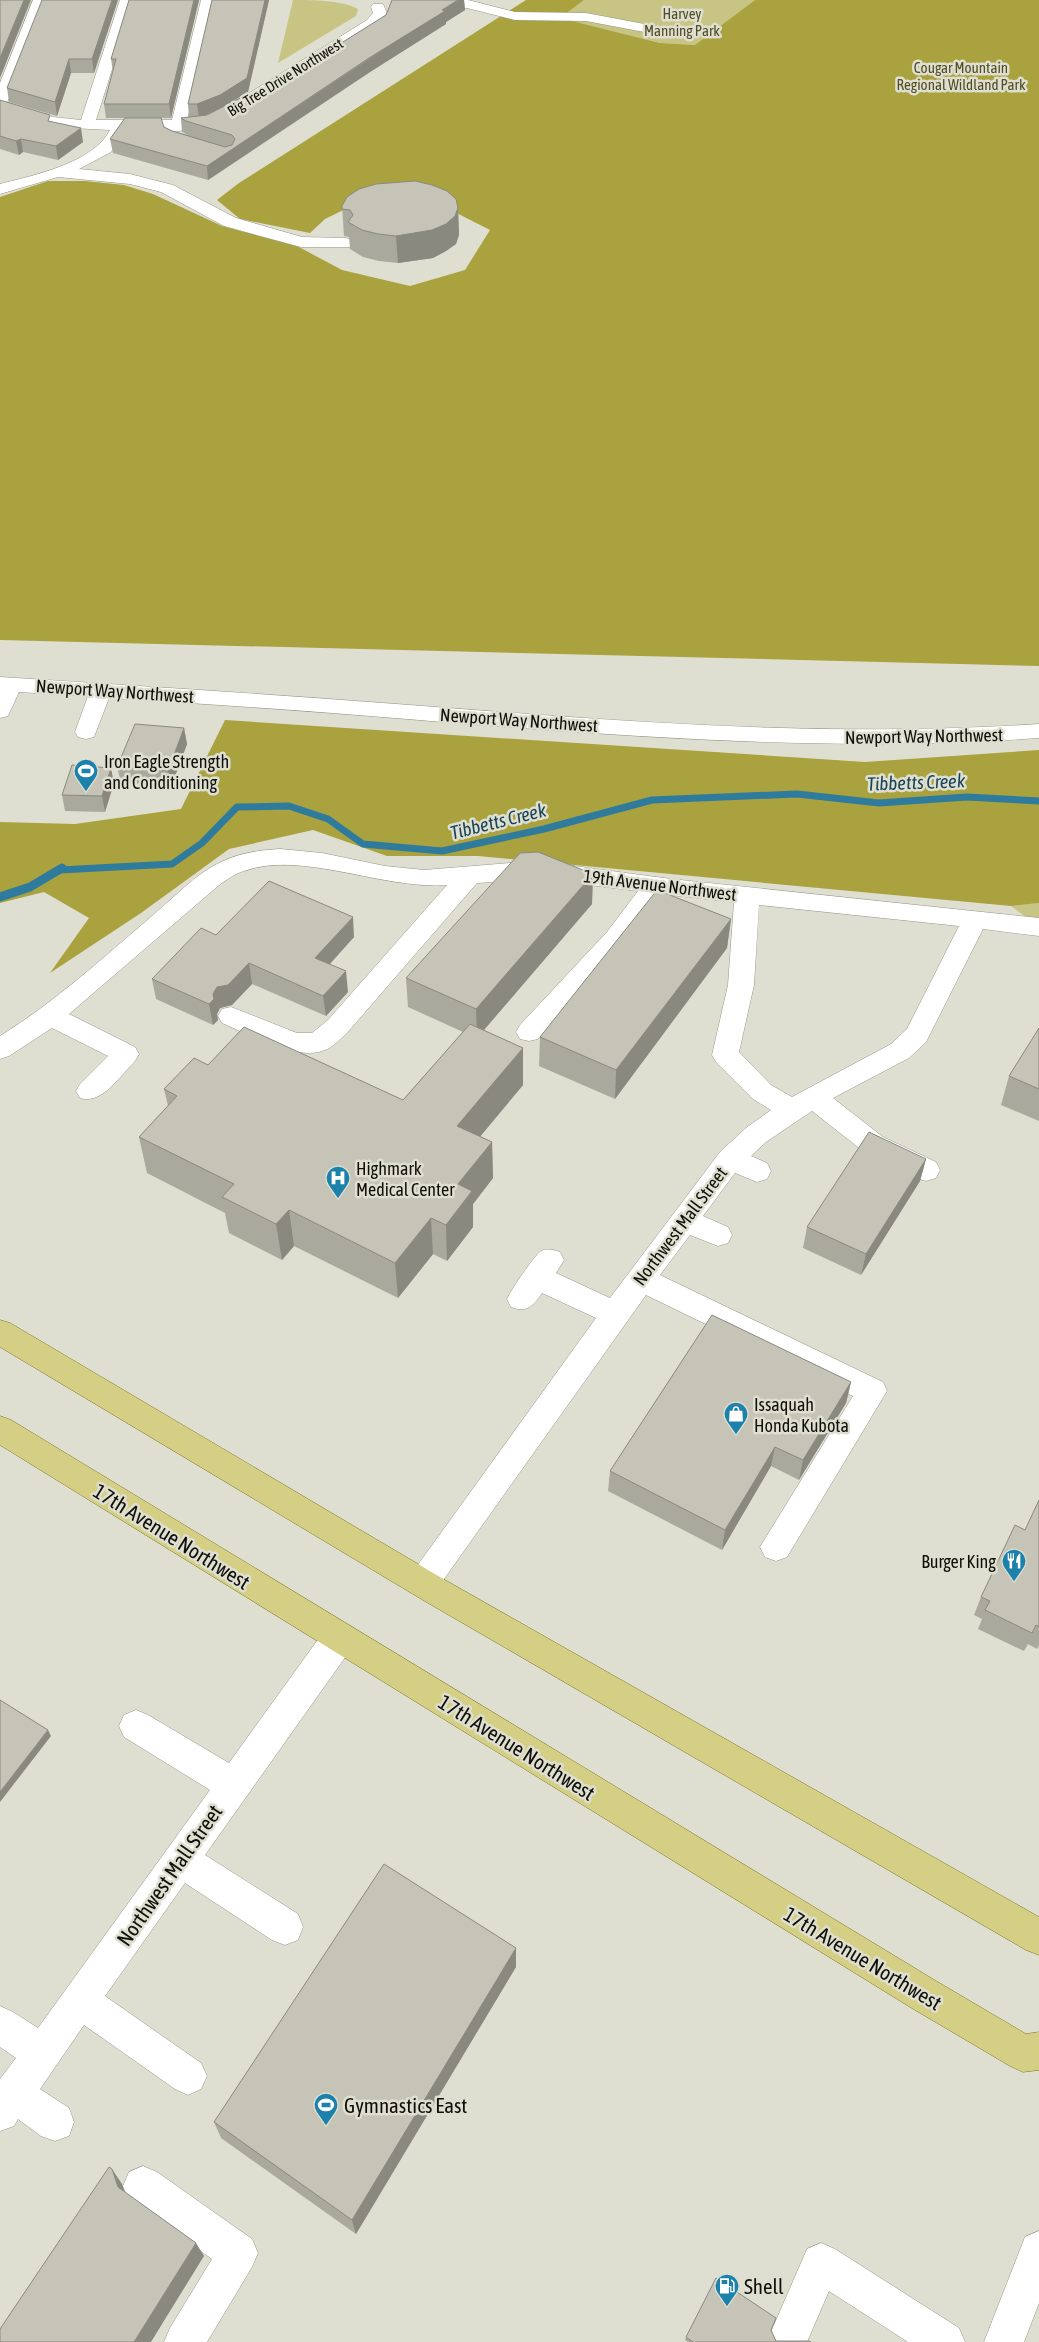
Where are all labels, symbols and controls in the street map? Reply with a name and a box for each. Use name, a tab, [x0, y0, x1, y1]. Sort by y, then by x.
park label: Harvey Manning Park	[644, 5, 720, 39]
street label: Big Tree Drive Northwest	[224, 35, 346, 119]
park label: Cougar Mountain Regional Wildland Park	[896, 59, 1026, 93]
street label: Newport Way Northwest	[35, 675, 195, 707]
street label: Newport Way Northwest	[439, 704, 599, 736]
street label: Newport Way Northwest	[845, 724, 1003, 748]
place label: Iron Eagle Strength and Conditioning	[104, 751, 229, 793]
sports icon: Iron Eagle Strength and Conditioning	[73, 758, 99, 792]
water label: Tibbetts Creek	[867, 769, 966, 795]
water label: Tibbetts Creek	[448, 798, 549, 844]
street label: 19th Avenue Northwest	[582, 865, 738, 905]
place label: Highmark Medical Center	[356, 1158, 455, 1200]
street label: Northwest Mall Street	[629, 1163, 731, 1289]
hospital icon: Highmark Medical Center	[325, 1165, 351, 1199]
place label: Issaquah Honda Kubota	[754, 1394, 849, 1436]
shop icon: Issaquah Honda Kubota	[723, 1401, 749, 1435]
street label: 17th Avenue Northwest	[89, 1478, 255, 1594]
restaurant icon: Burger King	[1001, 1548, 1027, 1582]
place label: Burger King	[921, 1551, 996, 1572]
street label: 17th Avenue Northwest	[434, 1689, 600, 1805]
street label: Northwest Mall Street	[111, 1800, 227, 1950]
street label: 17th Avenue Northwest	[780, 1901, 946, 2015]
sports icon: Gymnastics East	[313, 2092, 339, 2126]
place label: Gymnastics East	[344, 2093, 467, 2117]
fuel station icon: Shell	[714, 2273, 740, 2307]
place label: Shell	[744, 2274, 784, 2298]

